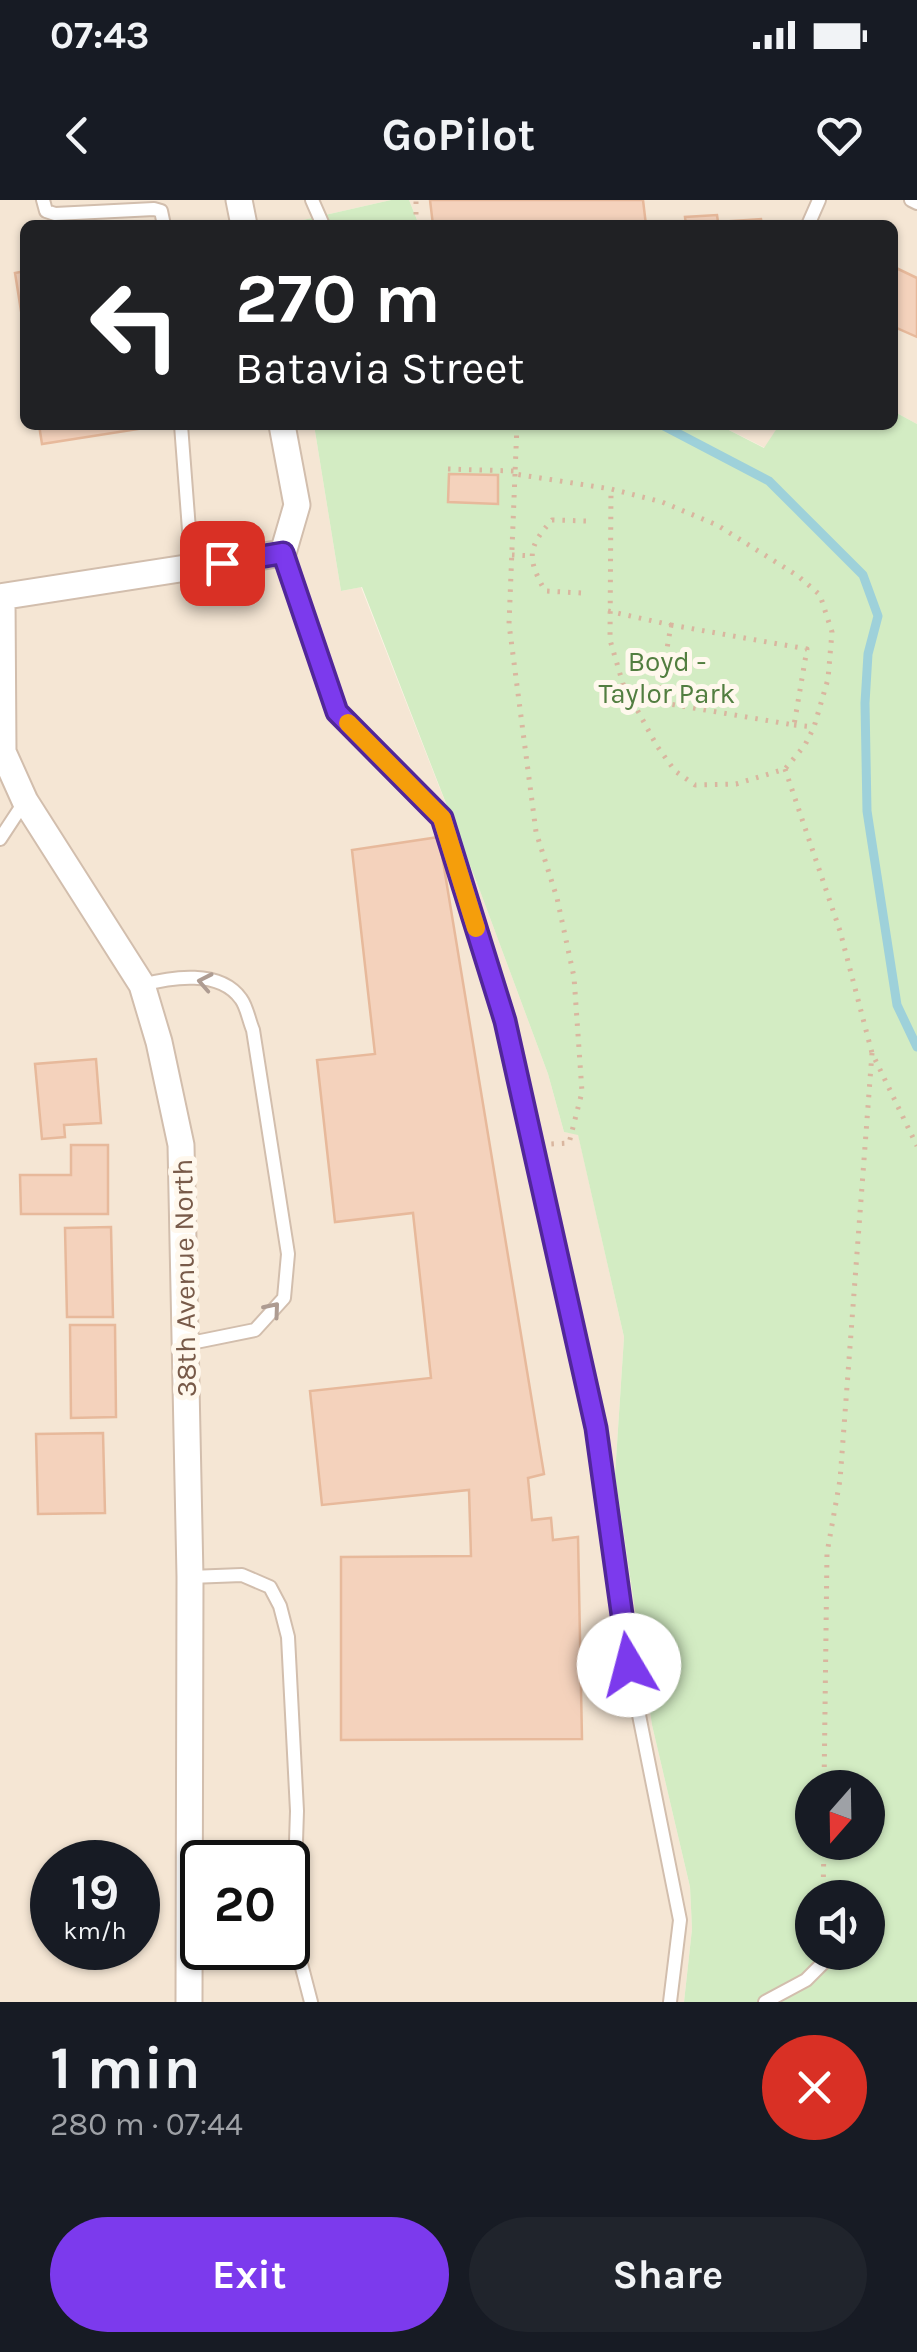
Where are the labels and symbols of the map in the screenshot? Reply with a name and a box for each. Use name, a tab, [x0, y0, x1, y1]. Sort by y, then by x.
pin	[180, 521, 265, 606]
park label: Boyd - Taylor Park	[599, 645, 735, 710]
one-way arrow	[197, 972, 214, 994]
street label: 38th Avenue North	[166, 1158, 203, 1398]
one-way arrow	[261, 1302, 279, 1320]
position arrow	[577, 1613, 681, 1717]
north arrow	[795, 1770, 885, 1860]
speed limit sign: 20	[180, 1840, 310, 1970]

